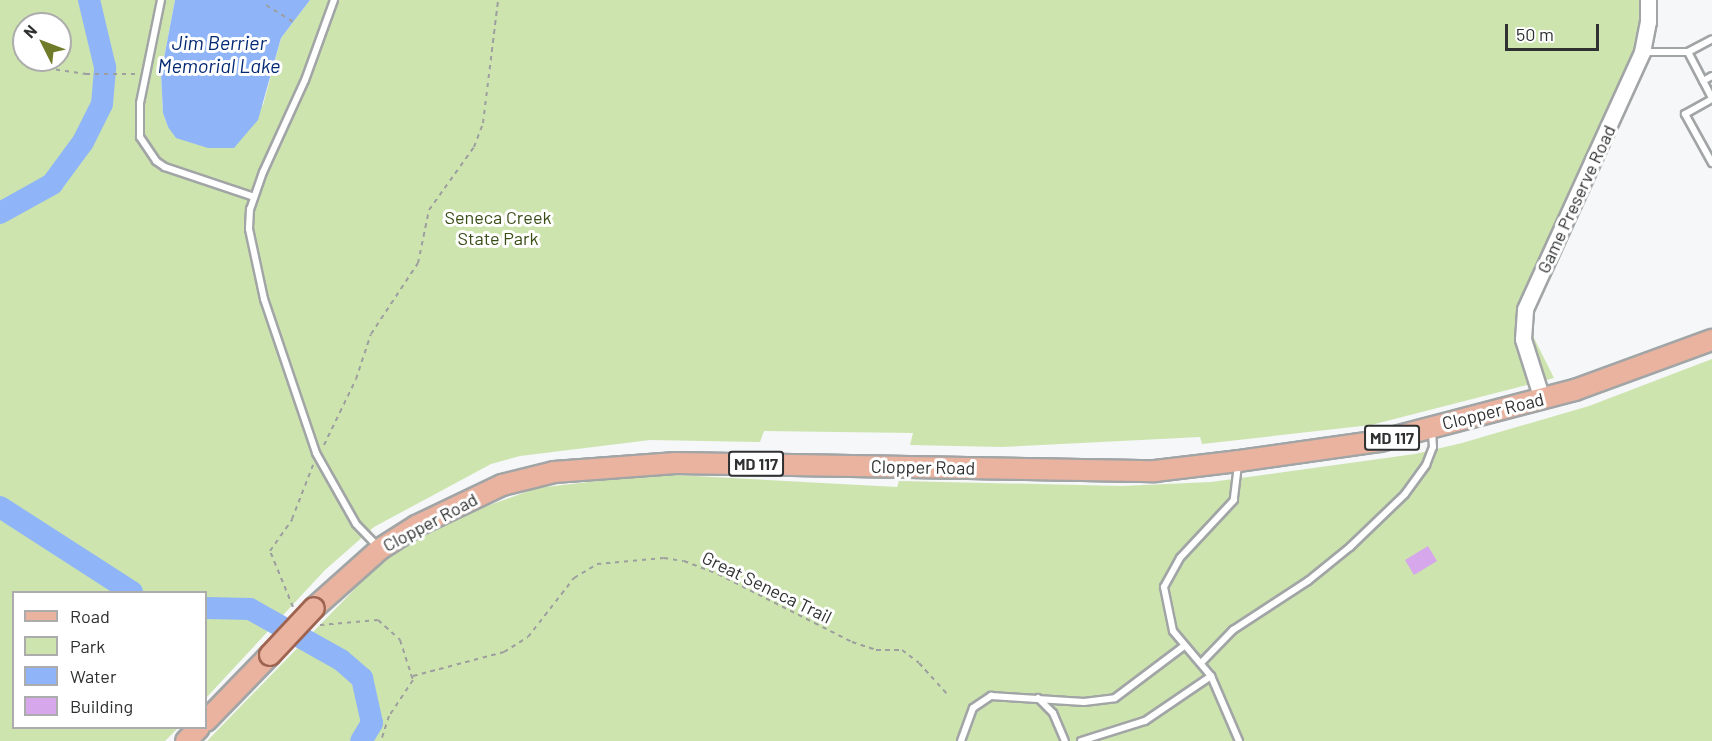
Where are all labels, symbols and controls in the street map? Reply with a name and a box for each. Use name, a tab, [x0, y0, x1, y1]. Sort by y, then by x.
north arrow	[12, 12, 72, 72]
scale bar	[1508, 12, 1602, 50]
text: N	[19, 21, 40, 41]
text: 50 m	[1516, 23, 1554, 45]
water label: Jim Berrier Memorial Lake	[158, 30, 280, 77]
street label: Game Preserve Road	[1532, 121, 1620, 277]
park label: Seneca Creek State Park	[444, 207, 552, 250]
street label: Clopper Road	[1440, 388, 1546, 434]
road number: MD 117	[1364, 425, 1420, 451]
road number: MD 117	[728, 451, 784, 477]
street label: Clopper Road	[871, 455, 975, 479]
street label: Clopper Road	[379, 488, 481, 556]
street label: Great Seneca Trail	[699, 546, 835, 628]
legend	[12, 591, 207, 729]
text: Road	[70, 605, 110, 627]
text: Park	[70, 635, 105, 657]
text: Water	[70, 665, 117, 687]
text: Building	[70, 695, 133, 717]

